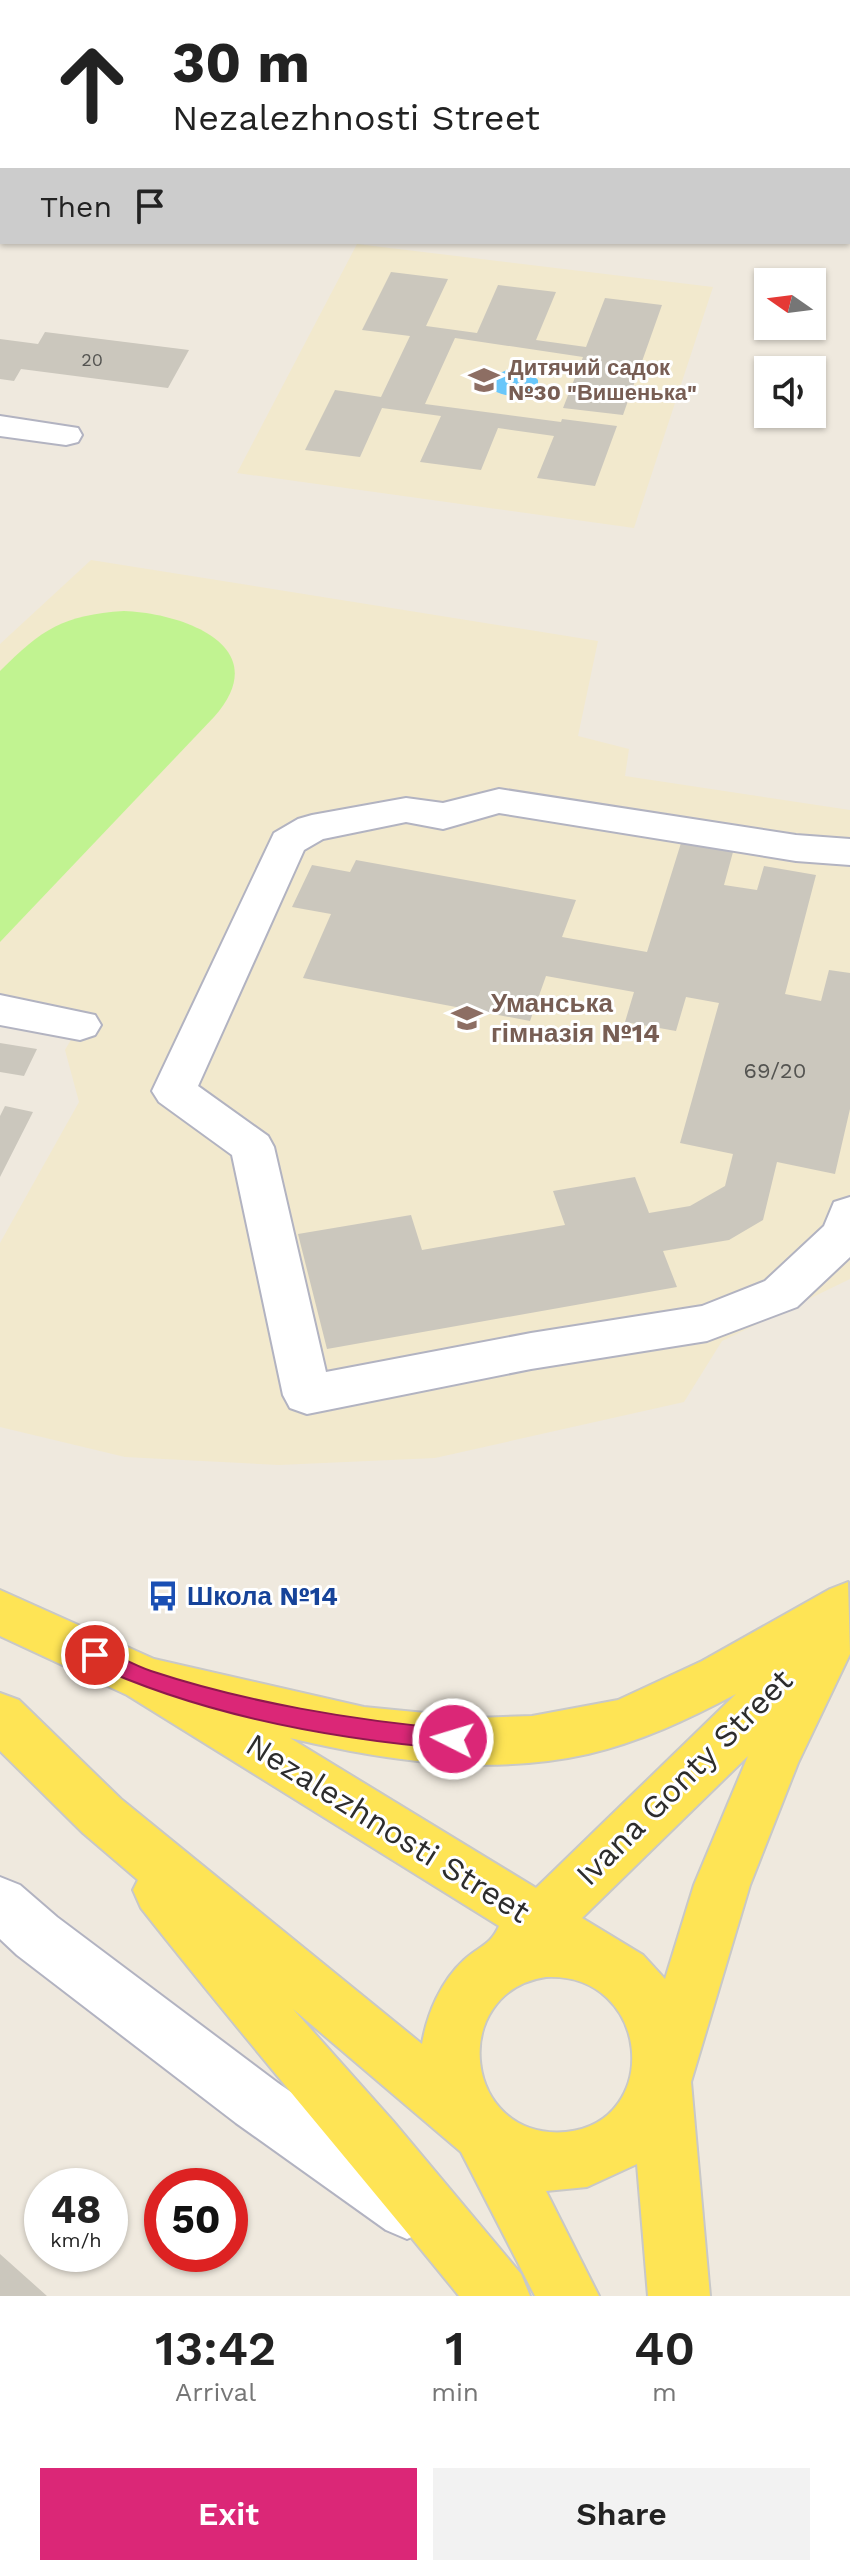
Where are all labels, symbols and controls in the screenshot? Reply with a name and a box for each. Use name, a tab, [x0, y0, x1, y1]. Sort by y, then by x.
text: 30 m	[172, 30, 310, 96]
icon: ahead	[40, 32, 144, 136]
text: Nezalezhnosti Street	[172, 97, 540, 139]
icon: arrive	[128, 184, 172, 228]
text: Then	[40, 189, 112, 224]
north arrow	[754, 268, 826, 340]
map controls	[754, 268, 826, 428]
house number: 20	[81, 349, 103, 370]
place label: Дитячий садок №30 "Вишенька"	[508, 355, 697, 405]
button: sound	[754, 356, 826, 428]
school or university icon: Дитячий садок №30 "Вишенька"	[467, 363, 501, 397]
place label: Уманська гімназія №14	[491, 988, 660, 1048]
school or university icon: Уманська гімназія №14	[450, 1001, 484, 1035]
house number: 69/20	[744, 1058, 806, 1083]
bus stop icon: Школа №14	[146, 1579, 180, 1613]
place label: Школа №14	[187, 1581, 338, 1611]
pin	[61, 1621, 129, 1689]
icon: arrive	[73, 1633, 117, 1677]
street label: Ivana Gonty Street	[568, 1661, 800, 1893]
position arrow	[411, 1697, 495, 1781]
street label: Nezalezhnosti Street	[239, 1725, 537, 1931]
speed limit sign: 50	[144, 2168, 248, 2272]
text: 48	[51, 2186, 101, 2233]
text: km/h	[50, 2228, 102, 2252]
text: 13:42	[155, 2320, 276, 2377]
text: 1	[445, 2320, 465, 2377]
text: 40	[634, 2320, 695, 2377]
text: Arrival	[175, 2377, 256, 2407]
text: min	[431, 2377, 479, 2407]
text: m	[652, 2377, 677, 2407]
button: Exit	[40, 2468, 417, 2560]
button: Share	[433, 2468, 810, 2560]

